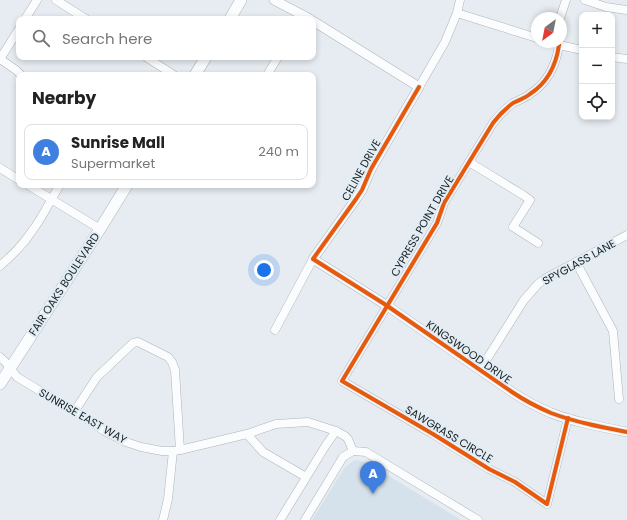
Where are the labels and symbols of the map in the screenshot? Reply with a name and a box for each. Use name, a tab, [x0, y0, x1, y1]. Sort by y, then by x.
north arrow	[531, 12, 567, 48]
street label: CELINE DRIVE	[337, 136, 385, 204]
street label: CYPRESS POINT DRIVE	[387, 173, 457, 279]
street label: FAIR OAKS BOULEVARD	[25, 229, 103, 339]
street label: SPYGLASS LANE	[540, 235, 618, 289]
your location	[254, 260, 274, 280]
street label: KINGSWOOD DRIVE	[423, 316, 515, 388]
street label: SUNRISE EAST WAY	[36, 384, 130, 448]
street label: SAWGRASS CIRCLE	[402, 401, 496, 467]
pin: A	[360, 461, 386, 494]

